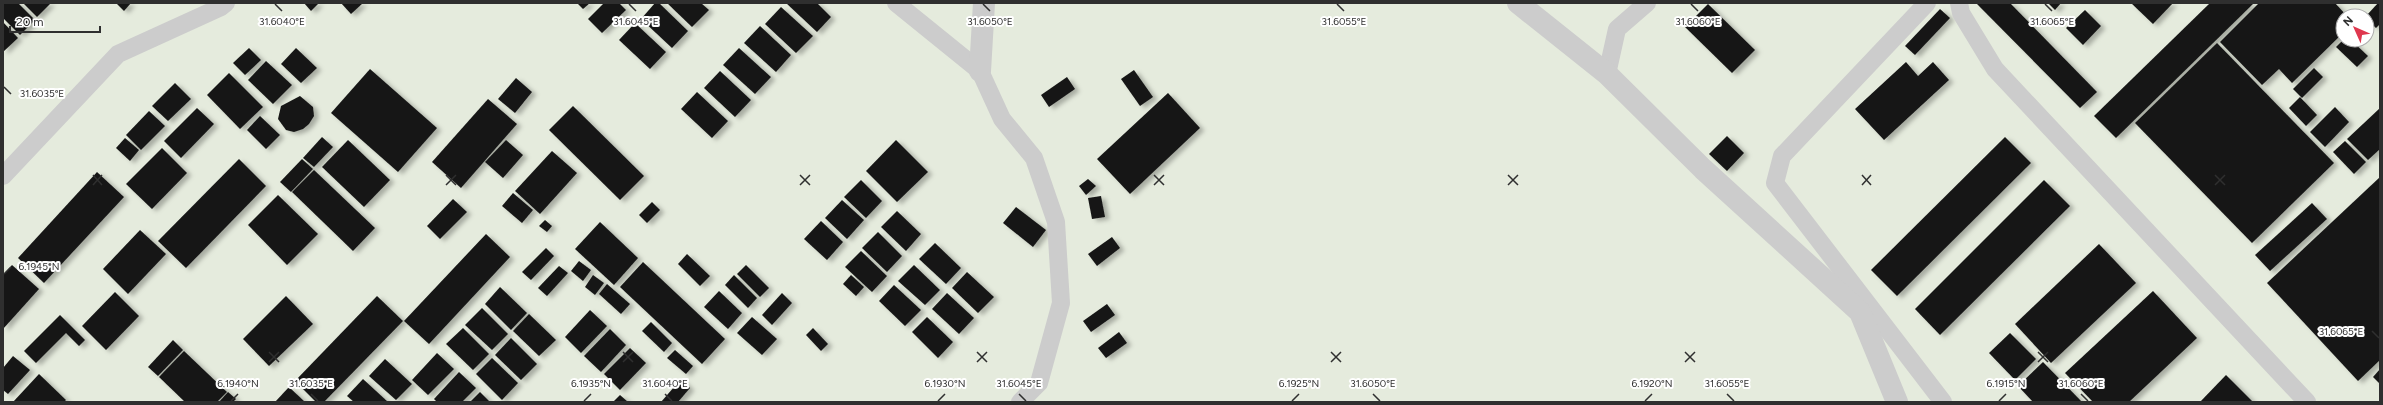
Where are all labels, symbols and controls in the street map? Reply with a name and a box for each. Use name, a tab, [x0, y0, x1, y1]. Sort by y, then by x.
scale bar	[10, 8, 100, 34]
north arrow	[2335, 8, 2375, 48]
text: N	[2341, 14, 2356, 29]
text: 20 m	[16, 15, 44, 29]
text: 31.6040°E	[259, 15, 305, 28]
text: 31.6045°E	[613, 15, 659, 28]
text: 31.6050°E	[967, 15, 1013, 28]
text: 31.6055°E	[1322, 15, 1366, 28]
text: 31.6060°E	[1675, 15, 1721, 28]
text: 31.6065°E	[2030, 15, 2074, 28]
text: 31.6035°E	[20, 87, 64, 100]
text: 6.1945°N	[19, 260, 59, 273]
text: 31.6065°E	[2319, 325, 2363, 338]
text: 6.1940°N	[217, 377, 259, 390]
text: 31.6035°E	[289, 377, 333, 390]
text: 6.1935°N	[571, 377, 611, 390]
text: 31.6040°E	[642, 377, 688, 390]
text: 6.1930°N	[925, 377, 965, 390]
text: 31.6045°E	[996, 377, 1042, 390]
text: 6.1925°N	[1279, 377, 1319, 390]
text: 31.6050°E	[1350, 377, 1396, 390]
text: 6.1920°N	[1632, 377, 1672, 390]
text: 31.6055°E	[1705, 377, 1749, 390]
text: 6.1915°N	[1987, 377, 2025, 390]
text: 31.6060°E	[2058, 377, 2104, 390]

